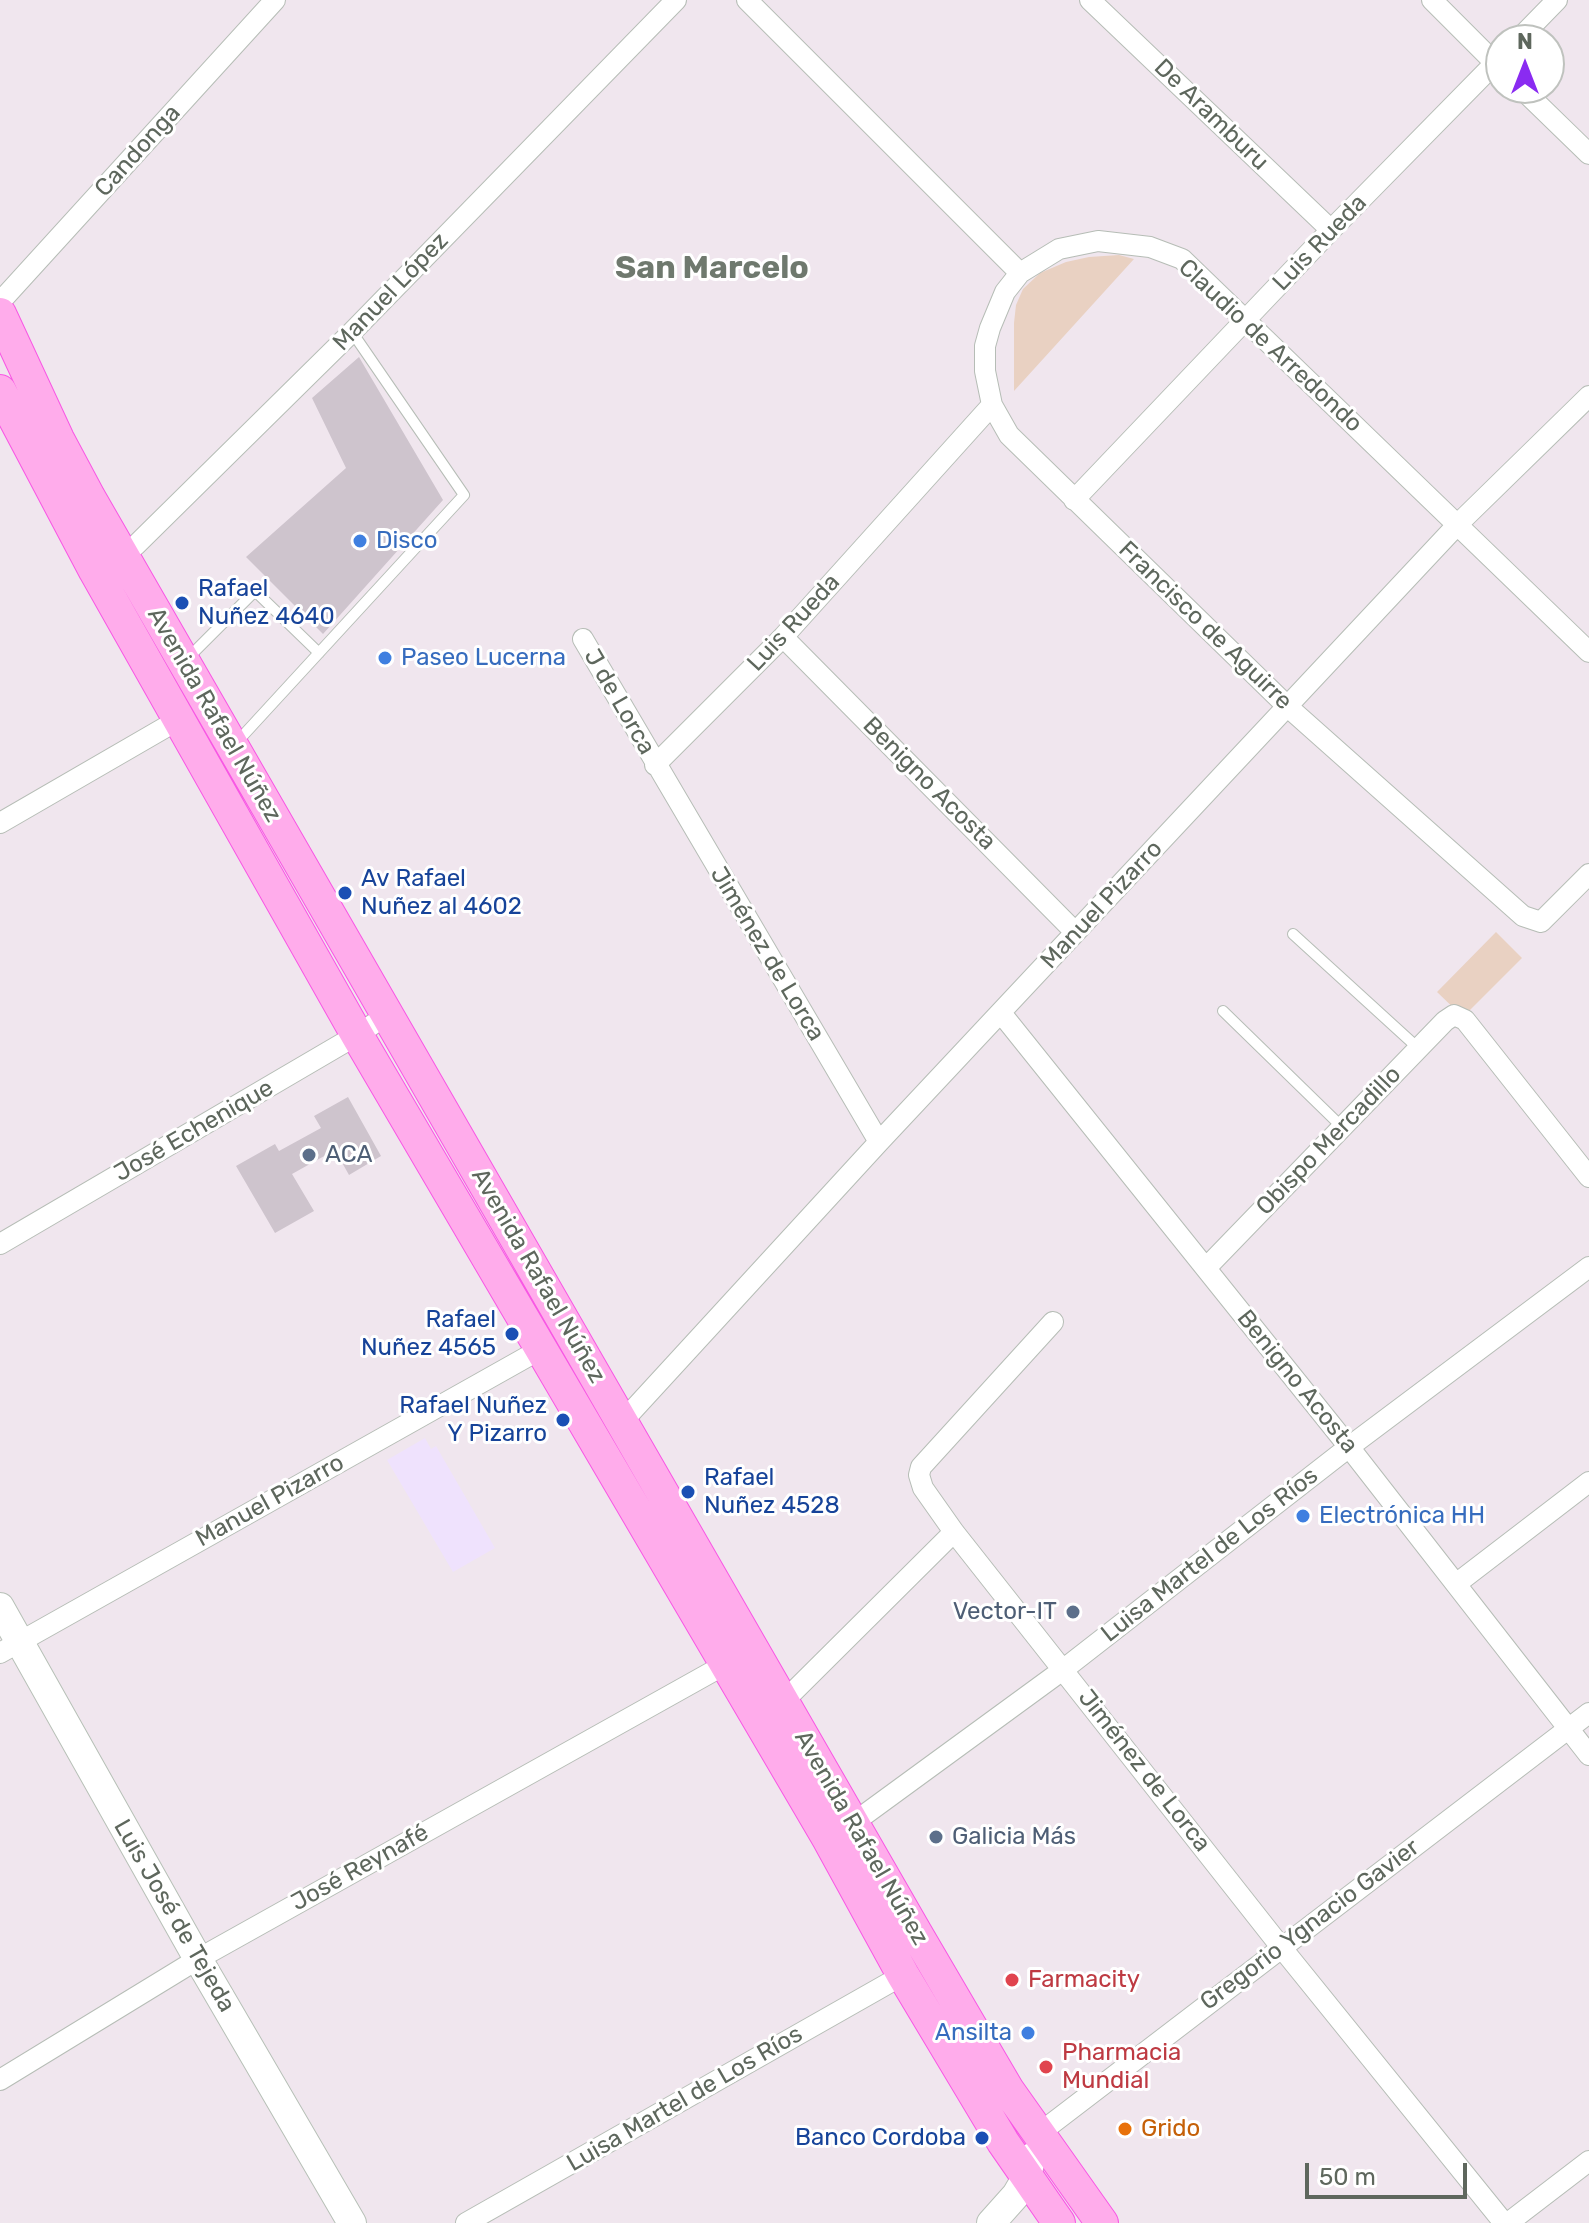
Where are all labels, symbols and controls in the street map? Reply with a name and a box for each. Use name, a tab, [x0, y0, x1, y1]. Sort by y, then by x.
north arrow	[1485, 24, 1565, 104]
text: N	[1517, 28, 1533, 55]
street label: De Aramburu	[1148, 53, 1274, 177]
street label: Candonga	[89, 99, 187, 203]
street label: Luis Rueda	[1267, 189, 1373, 297]
street label: Manuel López	[327, 227, 455, 357]
district label: San Marcelo	[615, 250, 809, 288]
street label: Claudio de Arredondo	[1172, 253, 1368, 439]
place label: Disco	[376, 527, 438, 555]
marker: Disco	[351, 532, 369, 550]
street label: Francisco de Aguirre	[1112, 536, 1298, 716]
street label: Luis Rueda	[742, 568, 846, 678]
place label: Rafael Nuñez 4640	[198, 575, 335, 631]
marker: Rafael Nuñez 4640	[173, 594, 191, 612]
street label: Avenida Rafael Núñez	[141, 603, 287, 827]
place label: Paseo Lucerna	[401, 644, 566, 672]
street label: J de Lorca	[577, 644, 661, 760]
marker: Paseo Lucerna	[376, 649, 394, 667]
street label: Benigno Acosta	[857, 712, 1001, 856]
street label: Manuel Pizarro	[1035, 835, 1169, 975]
street label: Jiménez de Lorca	[704, 862, 830, 1046]
place label: Av Rafael Nuñez al 4602	[361, 865, 522, 921]
marker: Av Rafael Nuñez al 4602	[336, 884, 354, 902]
street label: Obispo Mercadillo	[1251, 1061, 1407, 1221]
street label: José Echenique	[109, 1074, 279, 1188]
place label: ACA	[325, 1141, 373, 1169]
marker: ACA	[300, 1146, 318, 1164]
street label: Avenida Rafael Núñez	[465, 1164, 611, 1388]
street label: Benigno Acosta	[1230, 1304, 1364, 1460]
place label: Rafael Nuñez 4565	[361, 1306, 496, 1362]
marker: Rafael Nuñez 4565	[503, 1325, 521, 1343]
place label: Rafael Nuñez Y Pizarro	[399, 1392, 547, 1448]
marker: Rafael Nuñez Y Pizarro	[554, 1411, 572, 1429]
street label: Manuel Pizarro	[191, 1448, 349, 1554]
street label: Luisa Martel de Los Ríos	[1096, 1461, 1324, 1649]
place label: Rafael Nuñez 4528	[704, 1464, 840, 1520]
marker: Rafael Nuñez 4528	[679, 1483, 697, 1501]
place label: Electrónica HH	[1319, 1502, 1485, 1530]
marker: Electrónica HH	[1294, 1507, 1312, 1525]
place label: Vector-IT	[953, 1598, 1057, 1626]
marker: Vector-IT	[1064, 1603, 1082, 1621]
street label: Jiménez de Lorca	[1072, 1684, 1216, 1858]
street label: Avenida Rafael Núñez	[788, 1726, 934, 1950]
street label: Luis José de Tejeda	[107, 1815, 241, 2017]
street label: José Reynafé	[286, 1818, 434, 1918]
place label: Galicia Más	[952, 1823, 1076, 1851]
marker: Galicia Más	[927, 1828, 945, 1846]
street label: Gregorio Ygnacio Gavier	[1195, 1833, 1425, 2017]
place label: Farmacity	[1028, 1966, 1140, 1994]
marker: Farmacity	[1003, 1971, 1021, 1989]
place label: Ansilta	[935, 2019, 1012, 2047]
street label: Luisa Martel de Los Ríos	[562, 2020, 808, 2178]
marker: Ansilta	[1019, 2024, 1037, 2042]
place label: Pharmacia Mundial	[1062, 2039, 1181, 2095]
marker: Pharmacia Mundial	[1037, 2058, 1055, 2076]
place label: Grido	[1141, 2115, 1200, 2143]
marker: Grido	[1116, 2120, 1134, 2138]
place label: Banco Cordoba	[795, 2124, 966, 2152]
marker: Banco Cordoba	[973, 2129, 991, 2147]
scale bar	[1309, 2147, 1471, 2197]
text: 50 m	[1319, 2163, 1376, 2191]

